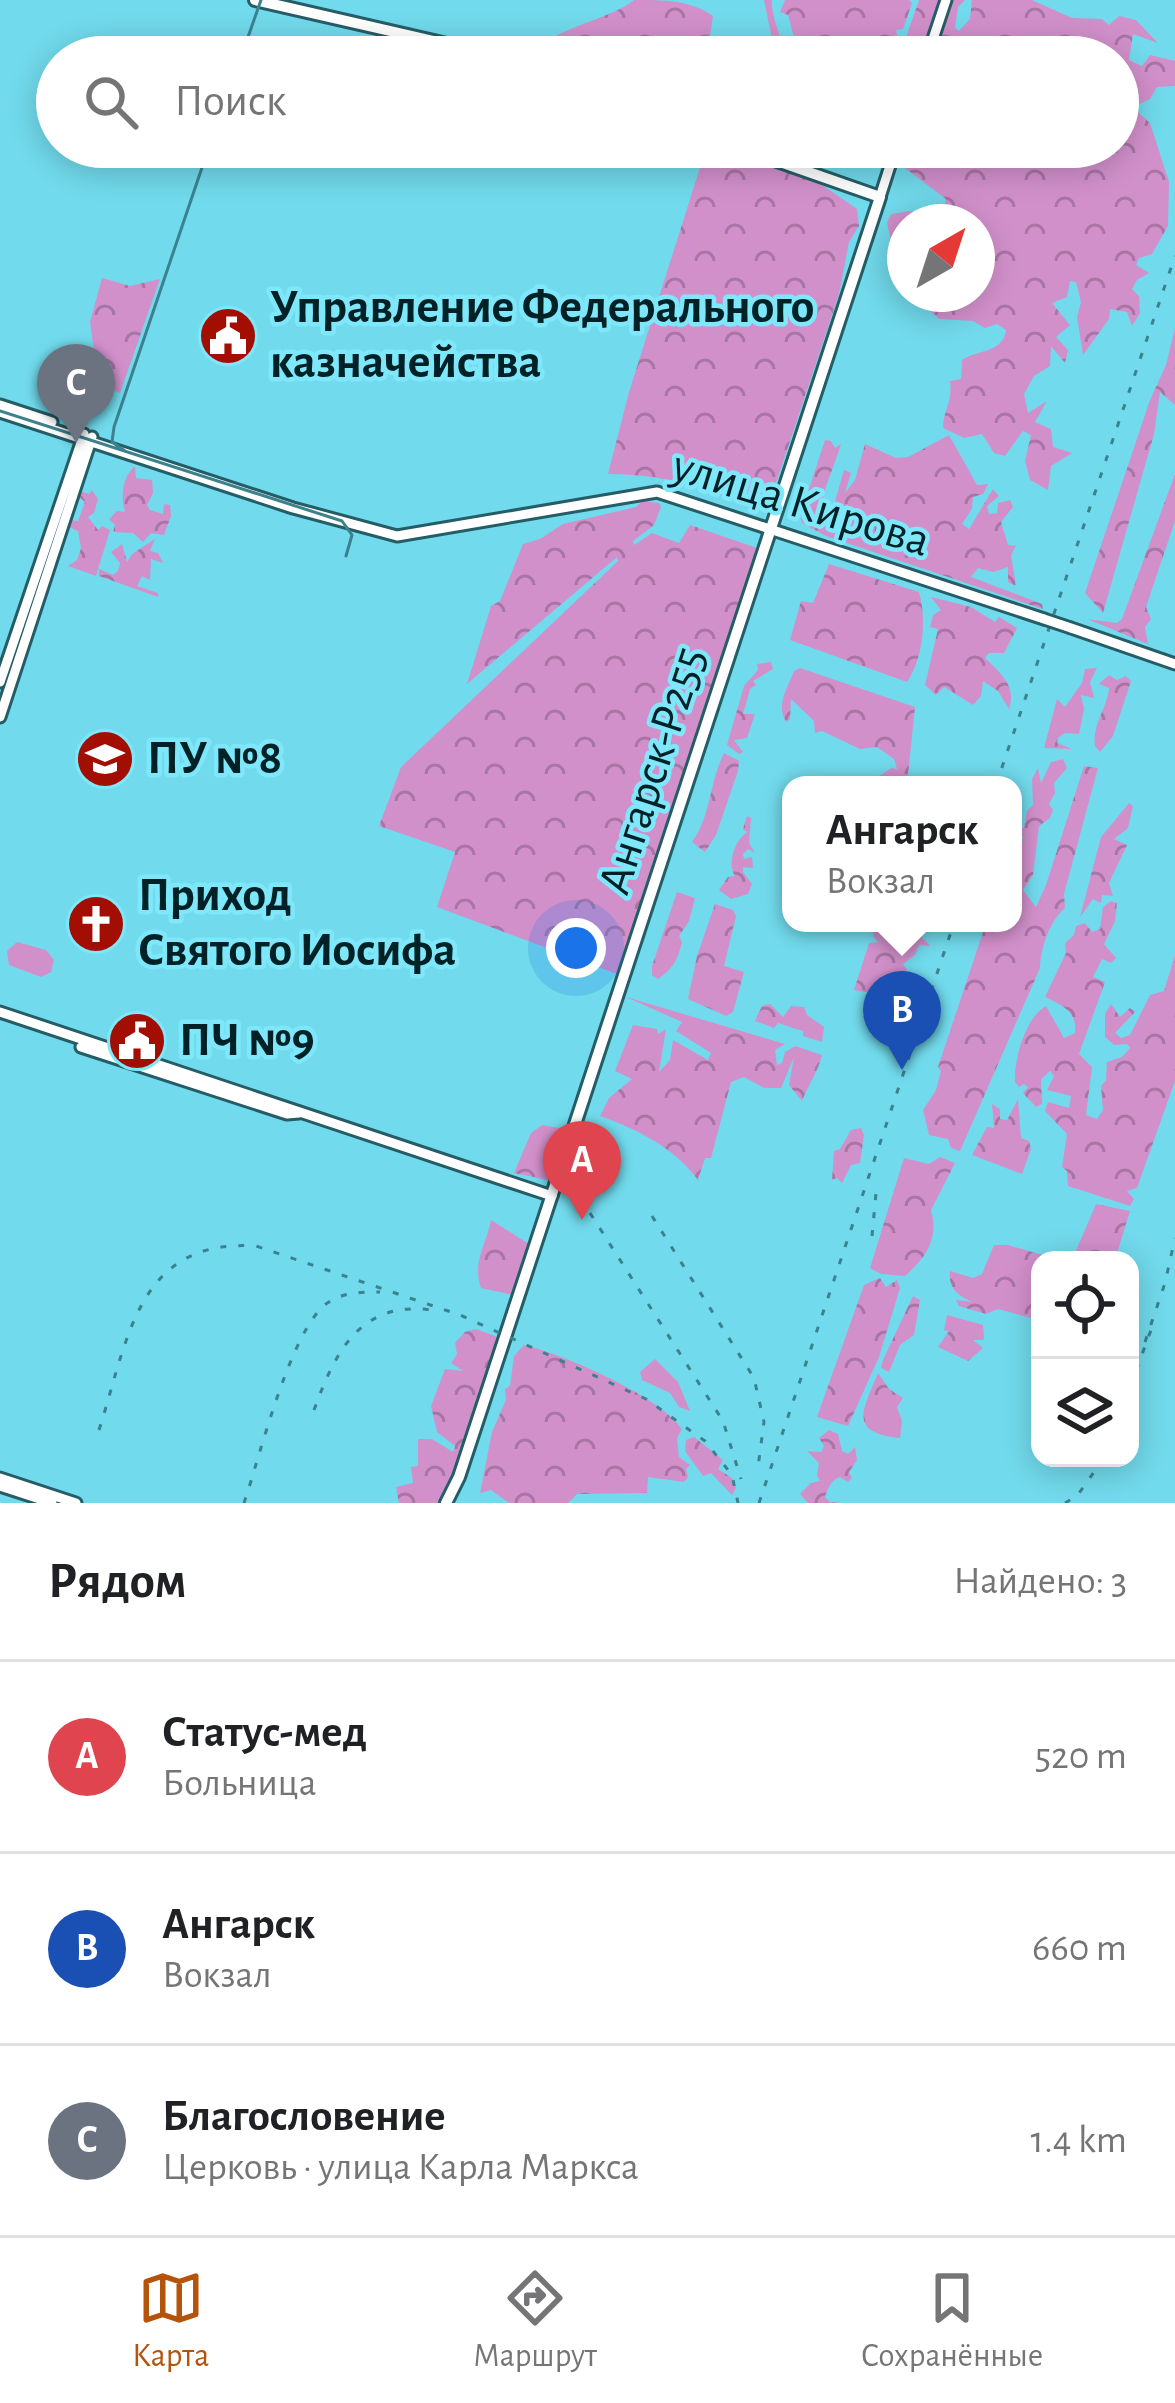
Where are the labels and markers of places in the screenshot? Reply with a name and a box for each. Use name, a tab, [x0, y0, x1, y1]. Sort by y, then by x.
place label: Управление Федерального казначейства	[270, 284, 814, 387]
public building icon: Управление Федерального казначейства	[197, 305, 259, 367]
pin: C	[37, 344, 115, 443]
school or university icon: ПУ №8	[74, 728, 136, 790]
place label: ПУ №8	[147, 735, 282, 783]
place label: Приход Святого Иосифа	[138, 872, 456, 975]
church icon: Приход Святого Иосифа	[65, 893, 127, 955]
pin: B	[863, 971, 941, 1070]
public building icon: ПЧ №9	[106, 1010, 168, 1072]
place label: ПЧ №9	[179, 1017, 315, 1065]
pin: A	[543, 1121, 621, 1220]

